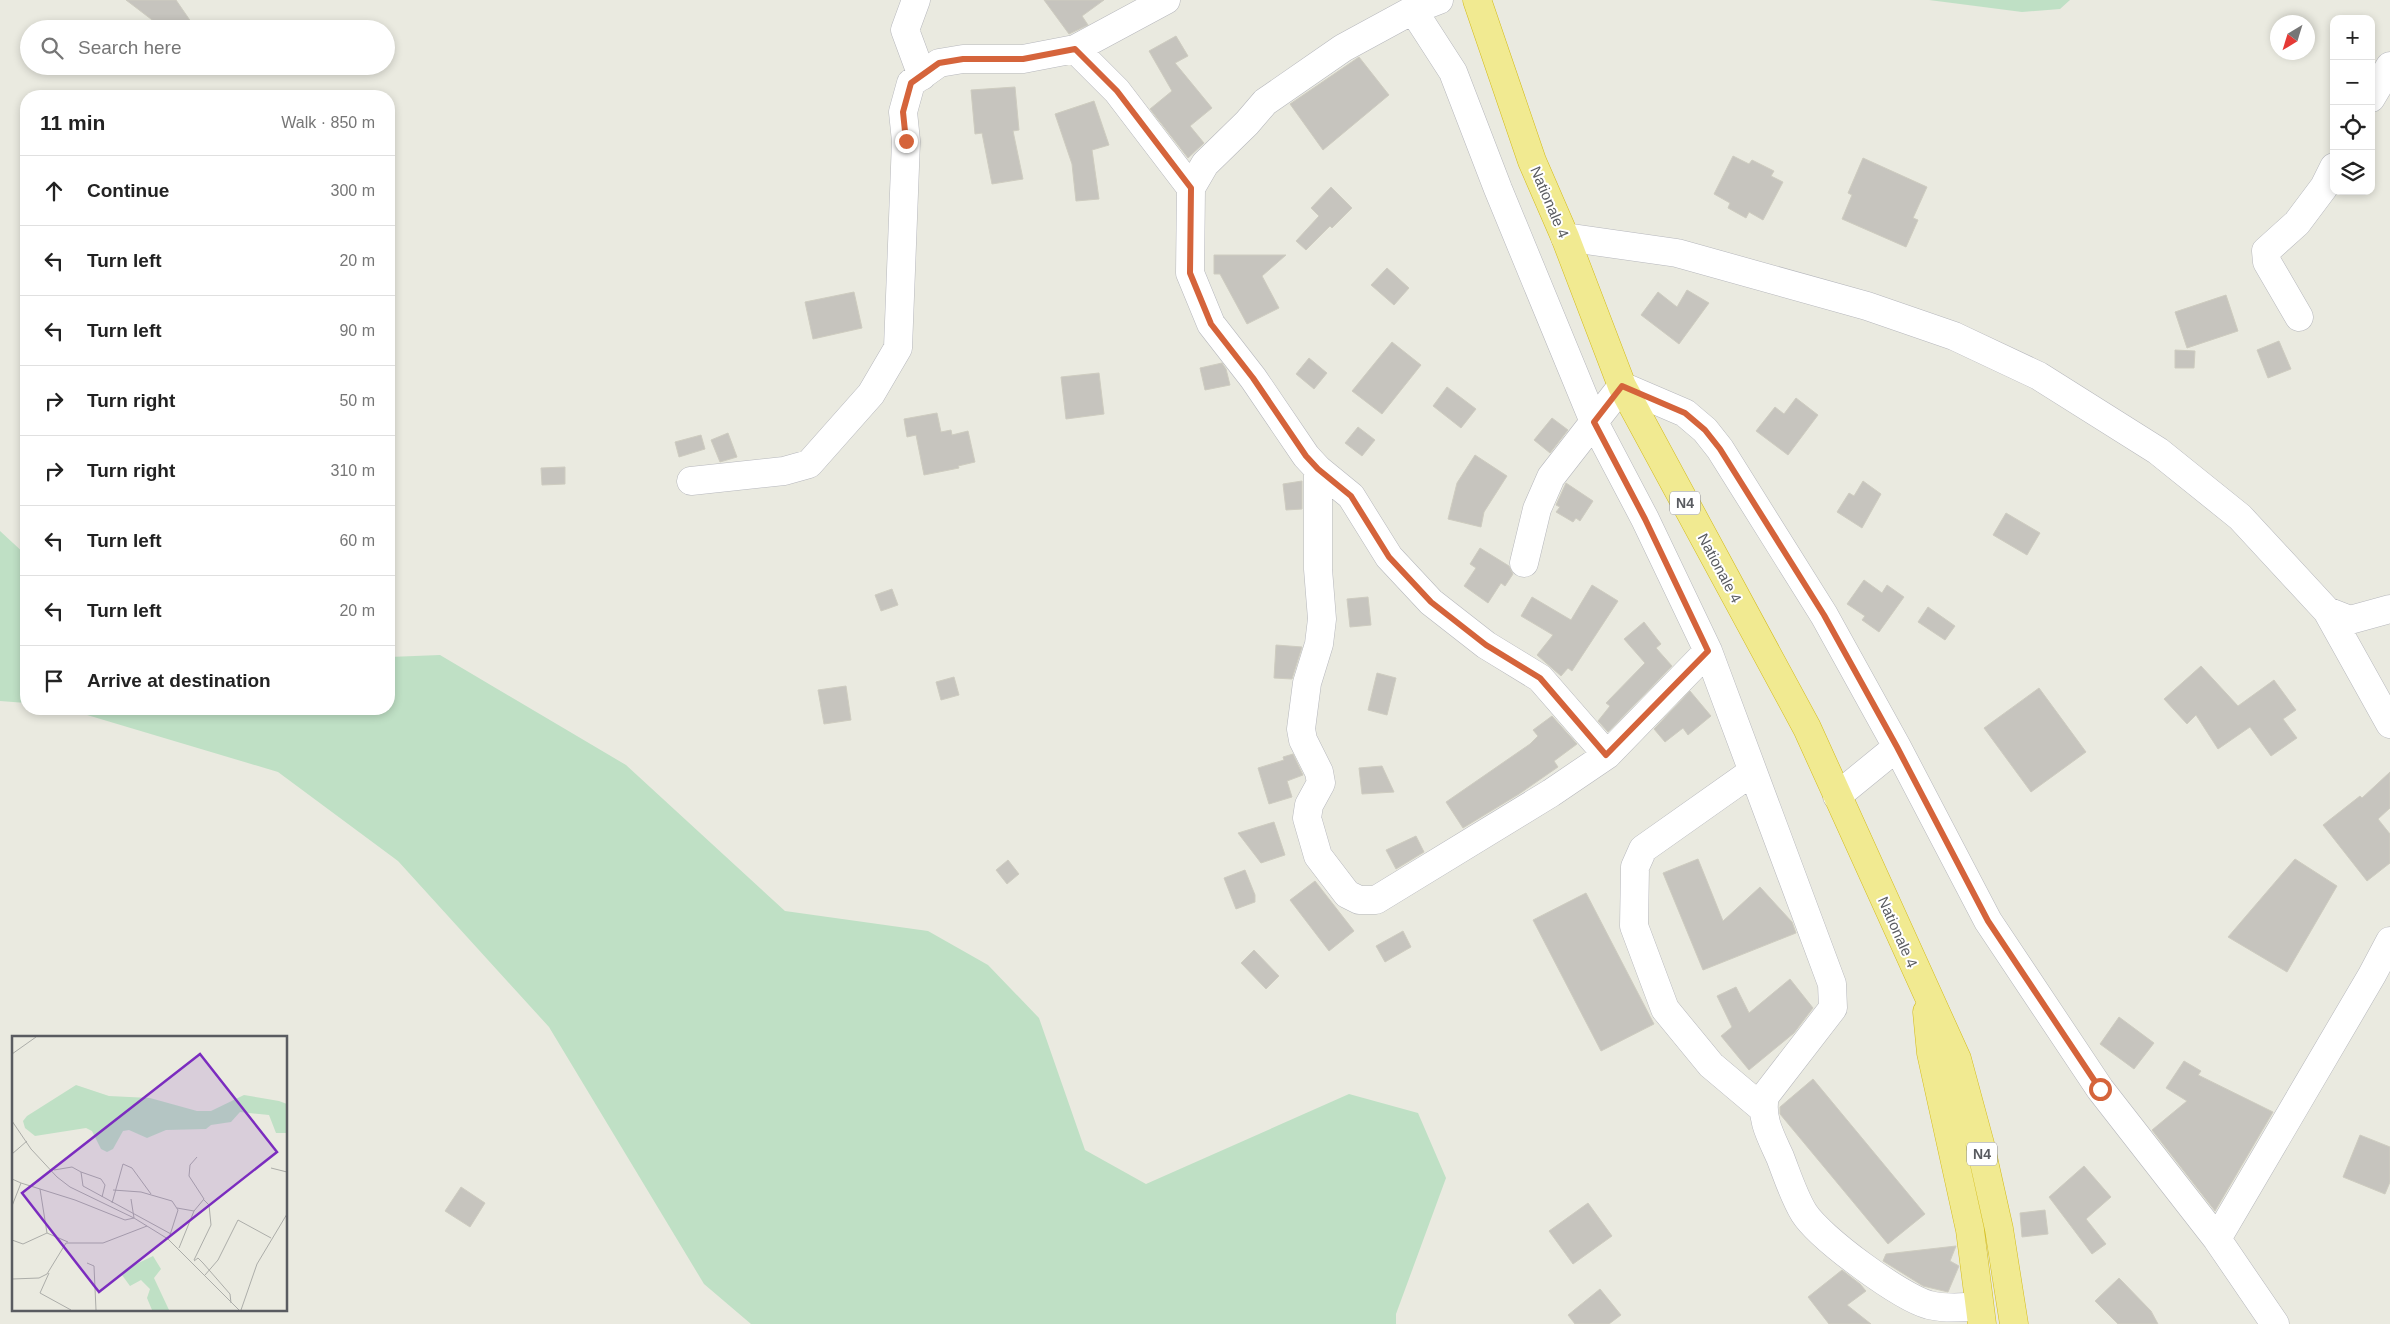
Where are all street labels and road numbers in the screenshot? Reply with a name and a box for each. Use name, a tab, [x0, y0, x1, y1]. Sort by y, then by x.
street label: Nationale 4	[1527, 164, 1573, 240]
road number: N4	[1670, 492, 1700, 514]
street label: Nationale 4	[1695, 531, 1745, 605]
street label: Nationale 4	[1875, 894, 1921, 970]
road number: N4	[1967, 1142, 1997, 1166]

